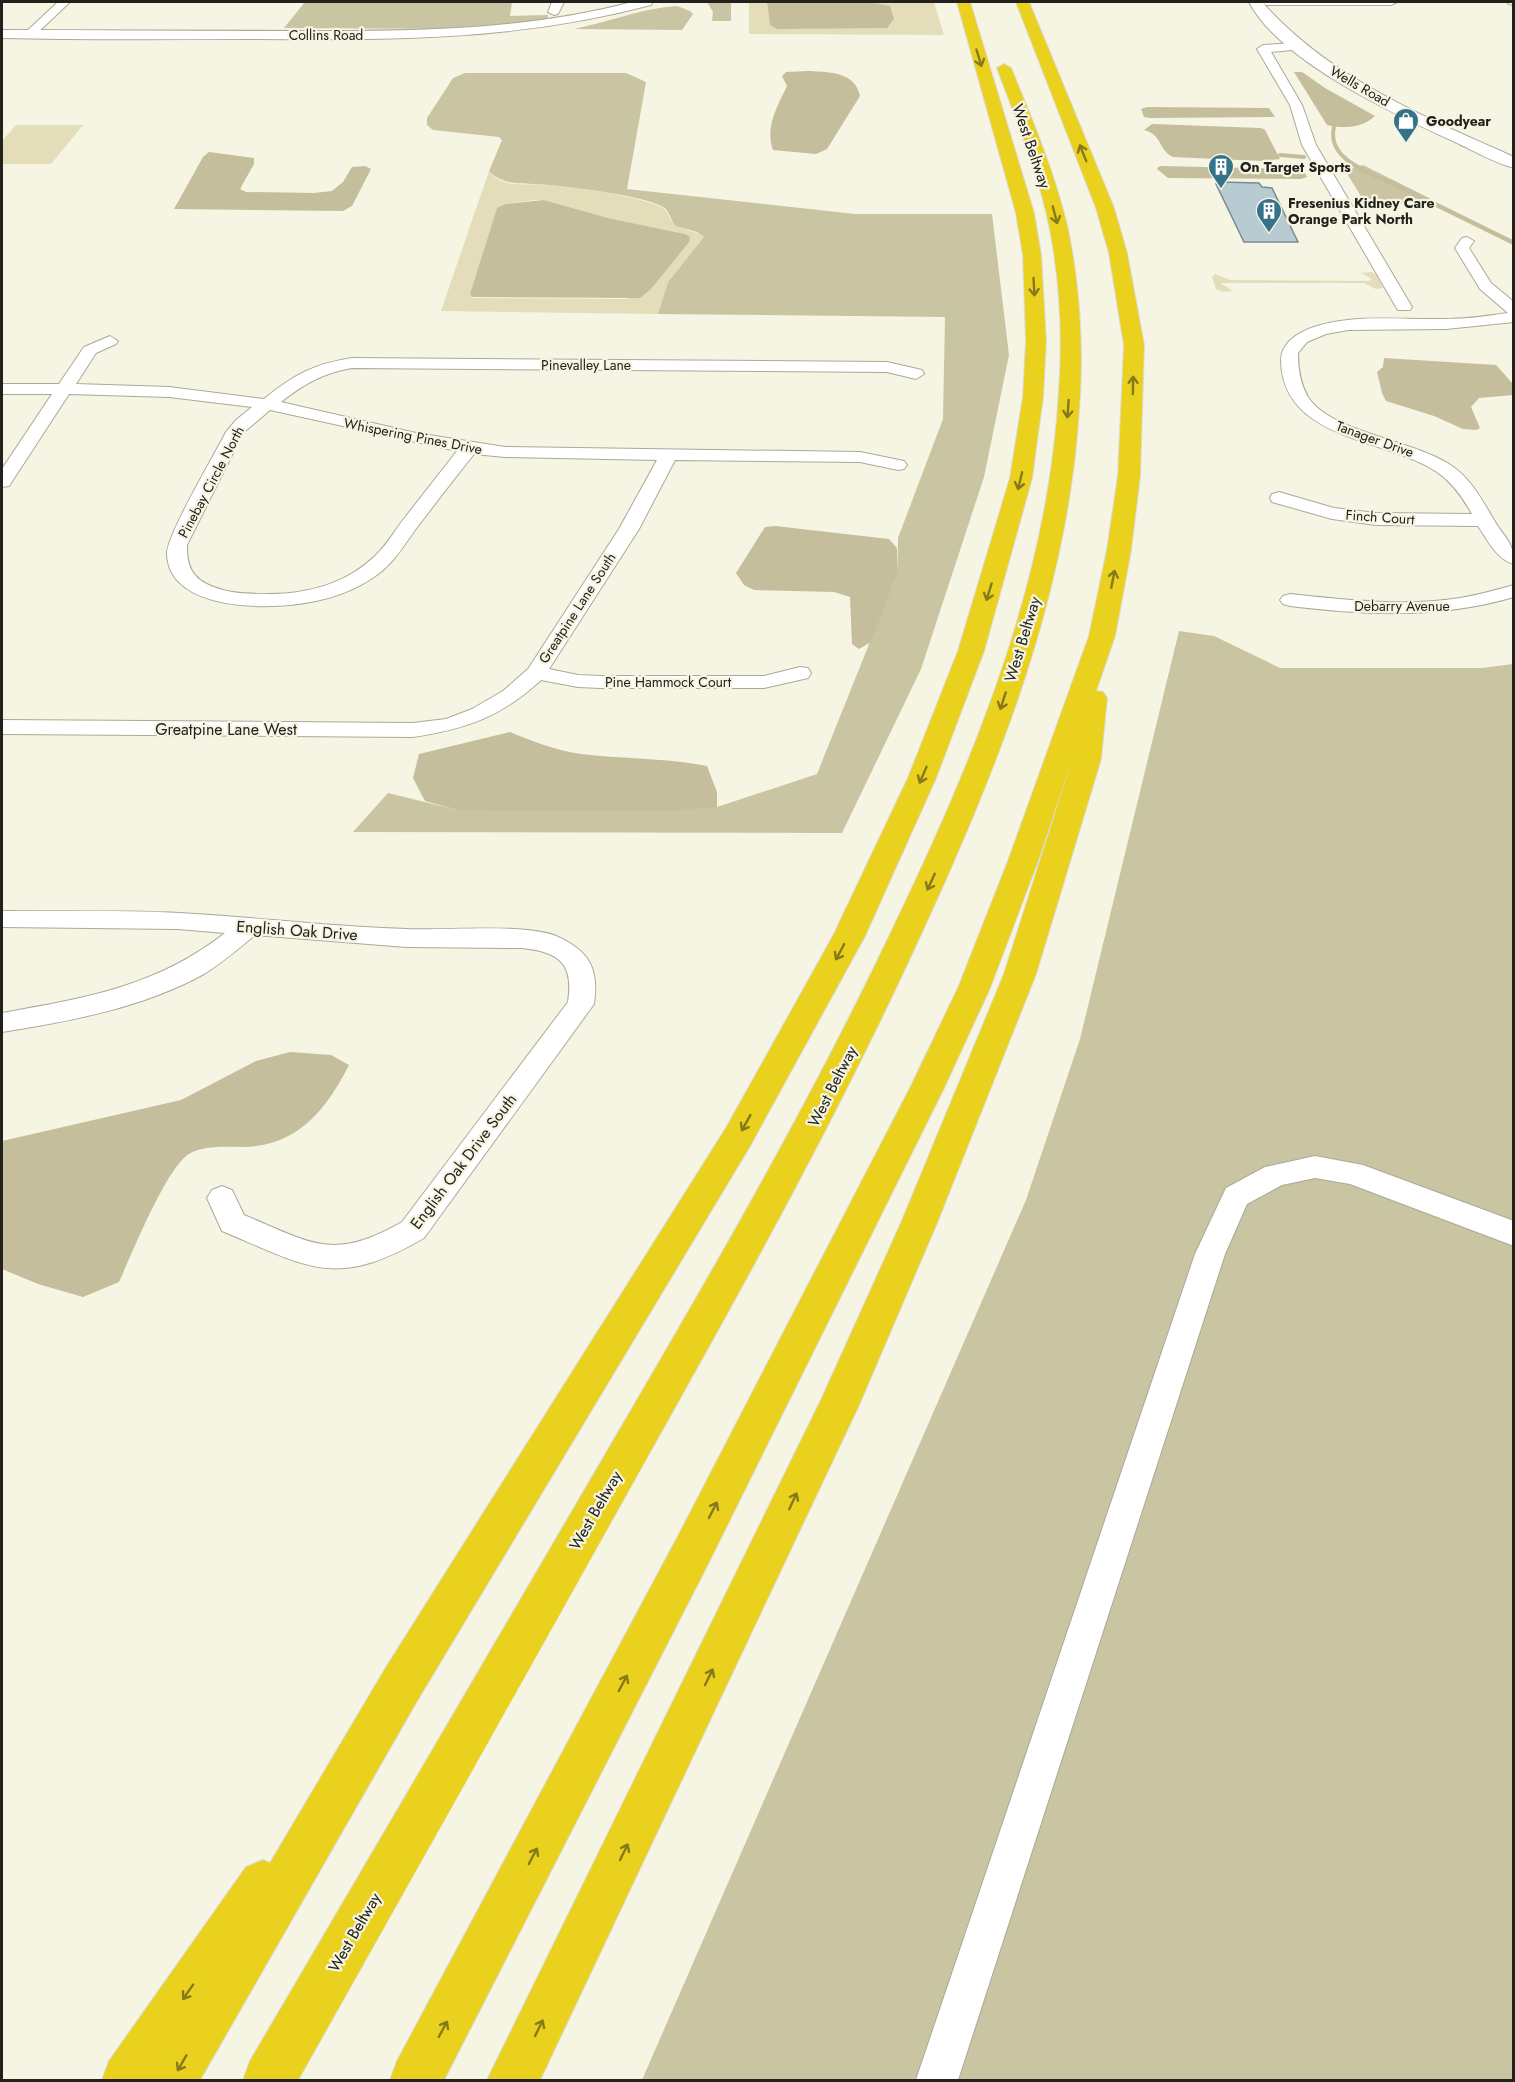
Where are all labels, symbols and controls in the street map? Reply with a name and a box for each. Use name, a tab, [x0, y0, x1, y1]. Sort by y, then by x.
street label: Collins Road	[289, 25, 363, 45]
one-way arrow	[974, 48, 985, 67]
street label: Wells Road	[1326, 61, 1394, 111]
street label: West Beltway	[1006, 101, 1057, 192]
shop icon: Goodyear	[1391, 106, 1421, 144]
place label: Goodyear	[1426, 111, 1491, 131]
one-way arrow	[1077, 145, 1088, 163]
building icon: On Target Sports	[1206, 152, 1236, 190]
place label: On Target Sports	[1240, 157, 1351, 177]
place label: Fresenius Kidney Care Orange Park North	[1288, 193, 1435, 229]
building icon: Fresenius Kidney Care Orange Park North	[1254, 196, 1284, 234]
one-way arrow	[1049, 205, 1061, 224]
one-way arrow	[1029, 277, 1040, 297]
street label: Pinevalley Lane	[541, 355, 631, 375]
one-way arrow	[1127, 376, 1139, 396]
one-way arrow	[1063, 399, 1074, 418]
street label: Whispering Pines Drive	[342, 413, 484, 459]
street label: Tanager Drive	[1333, 416, 1417, 462]
street label: Pinebay Circle North	[173, 423, 249, 541]
one-way arrow	[1013, 471, 1025, 490]
street label: Finch Court	[1345, 505, 1416, 529]
street label: Greatpine Lane South	[534, 549, 620, 667]
one-way arrow	[1108, 570, 1119, 589]
one-way arrow	[983, 582, 994, 601]
street label: West Beltway	[999, 593, 1047, 685]
street label: Debarry Avenue	[1354, 596, 1450, 616]
street label: Pine Hammock Court	[605, 672, 732, 692]
one-way arrow	[996, 691, 1007, 710]
street label: Greatpine Lane West	[155, 718, 297, 741]
one-way arrow	[917, 766, 928, 784]
one-way arrow	[924, 872, 936, 890]
street label: English Oak Drive	[236, 915, 358, 946]
one-way arrow	[834, 943, 846, 960]
street label: West Beltway	[802, 1041, 863, 1131]
street label: English Oak Drive South	[405, 1089, 522, 1234]
one-way arrow	[740, 1114, 752, 1131]
street label: West Beltway	[563, 1466, 628, 1554]
one-way arrow	[788, 1493, 800, 1511]
one-way arrow	[707, 1502, 719, 1519]
one-way arrow	[704, 1669, 716, 1687]
one-way arrow	[617, 1675, 629, 1692]
one-way arrow	[619, 1844, 630, 1862]
one-way arrow	[528, 1847, 539, 1865]
street label: West Beltway	[322, 1888, 387, 1976]
one-way arrow	[182, 1983, 194, 2000]
one-way arrow	[533, 2019, 545, 2037]
one-way arrow	[438, 2020, 449, 2038]
one-way arrow	[175, 2054, 187, 2071]

